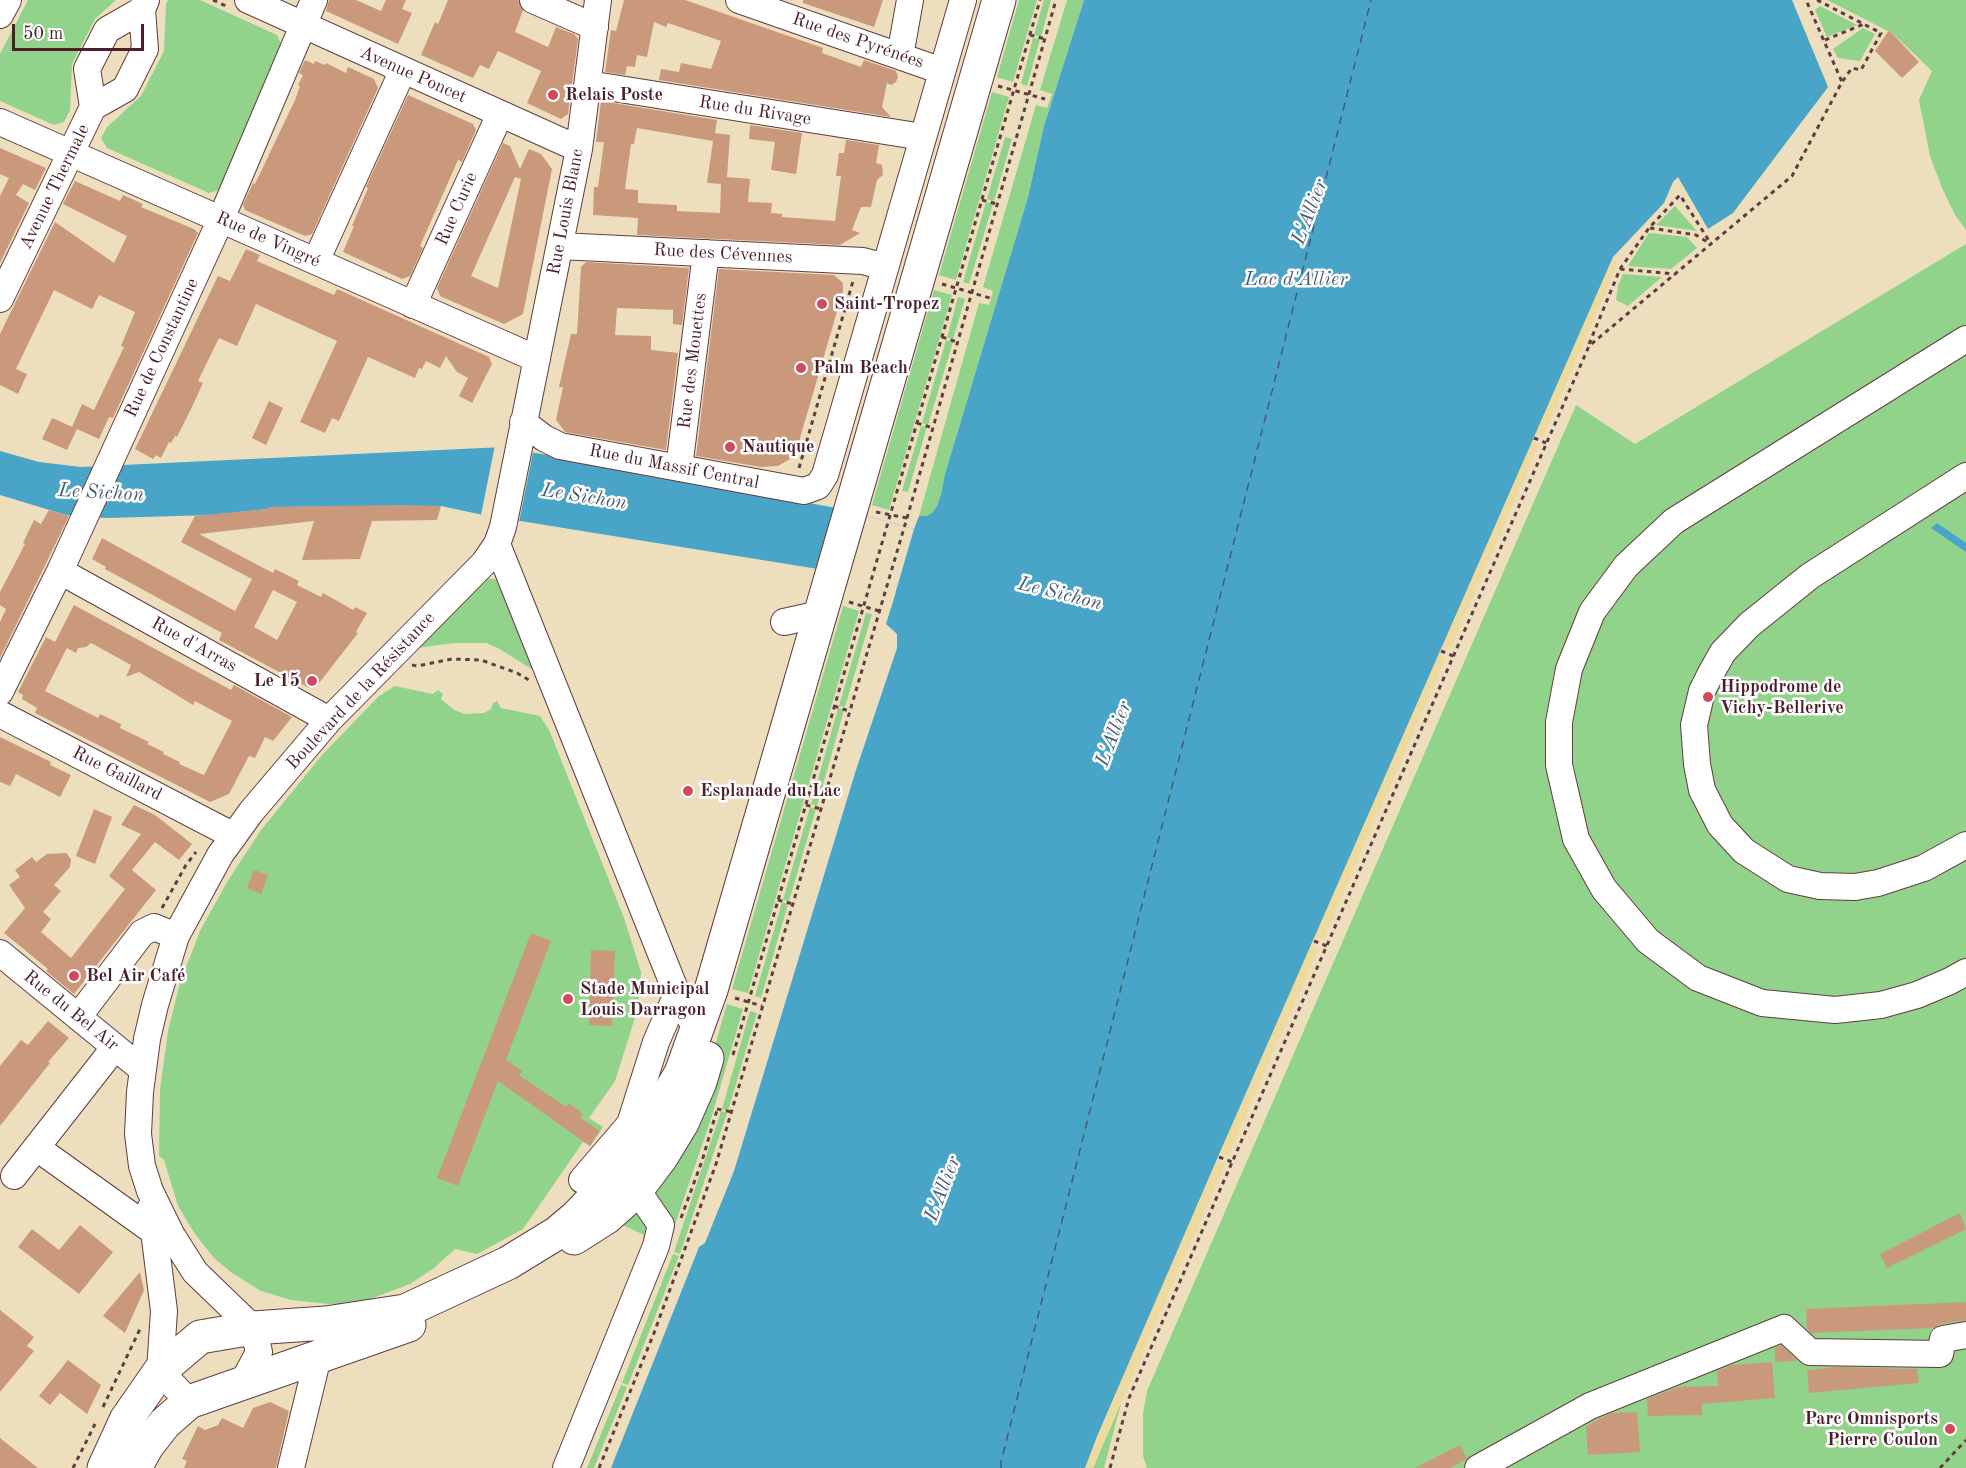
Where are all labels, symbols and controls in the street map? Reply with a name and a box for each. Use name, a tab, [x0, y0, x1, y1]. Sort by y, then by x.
street label: Rue des Pyrénées	[789, 8, 927, 74]
scale bar	[15, 12, 147, 50]
text: 50 m	[23, 25, 63, 43]
street label: Avenue Poncet	[356, 42, 470, 108]
place label: Relais Poste	[565, 84, 663, 106]
marker: Relais Poste	[546, 88, 560, 102]
street label: Rue du Rivage	[697, 91, 813, 131]
street label: Avenue Thermale	[15, 121, 95, 253]
street label: Rue Louis Blanc	[543, 147, 589, 277]
street label: Rue Curie	[431, 169, 483, 249]
water label: L'Allier	[1287, 176, 1333, 248]
street label: Rue de Vingré	[213, 207, 323, 273]
street label: Rue des Cévennes	[653, 240, 793, 268]
water label: Lac d'Allier	[1244, 268, 1348, 292]
street label: Rue de Constantine	[120, 275, 204, 421]
street label: Rue des Mouettes	[674, 292, 712, 430]
place label: Saint-Tropez	[834, 293, 939, 315]
marker: Saint-Tropez	[815, 297, 829, 311]
place label: Palm Beach	[813, 357, 908, 379]
marker: Palm Beach	[794, 361, 808, 375]
place label: Nautique	[742, 436, 815, 458]
street label: Rue du Massif Central	[587, 440, 761, 494]
marker: Nautique	[723, 440, 737, 454]
water label: Le Sichon	[540, 478, 628, 516]
water label: Le Sichon	[57, 479, 145, 507]
water label: Le Sichon	[1015, 572, 1105, 616]
street label: Boulevard de la Résistance	[282, 608, 440, 774]
street label: Rue d'Arras	[147, 613, 241, 677]
place label: Le 15	[254, 670, 300, 692]
marker: Le 15	[305, 674, 319, 688]
place label: Hippodrome de Vichy-Bellerive	[1720, 676, 1844, 718]
marker: Hippodrome de Vichy-Bellerive	[1701, 690, 1715, 704]
water label: L'Allier	[1091, 698, 1137, 770]
street label: Rue Gaillard	[68, 742, 166, 806]
place label: Esplanade du Lac	[700, 780, 841, 802]
marker: Esplanade du Lac	[681, 784, 695, 798]
place label: Bel Air Café	[86, 965, 185, 987]
street label: Rue du Bel Air	[19, 966, 123, 1056]
marker: Bel Air Café	[67, 969, 81, 983]
place label: Stade Municipal Louis Darragon	[580, 978, 710, 1020]
marker: Stade Municipal Louis Darragon	[561, 992, 575, 1006]
water label: L'Allier	[920, 1153, 966, 1225]
place label: Parc Omnisports Pierre Coulon	[1804, 1408, 1938, 1450]
marker: Parc Omnisports Pierre Coulon	[1943, 1422, 1957, 1436]

